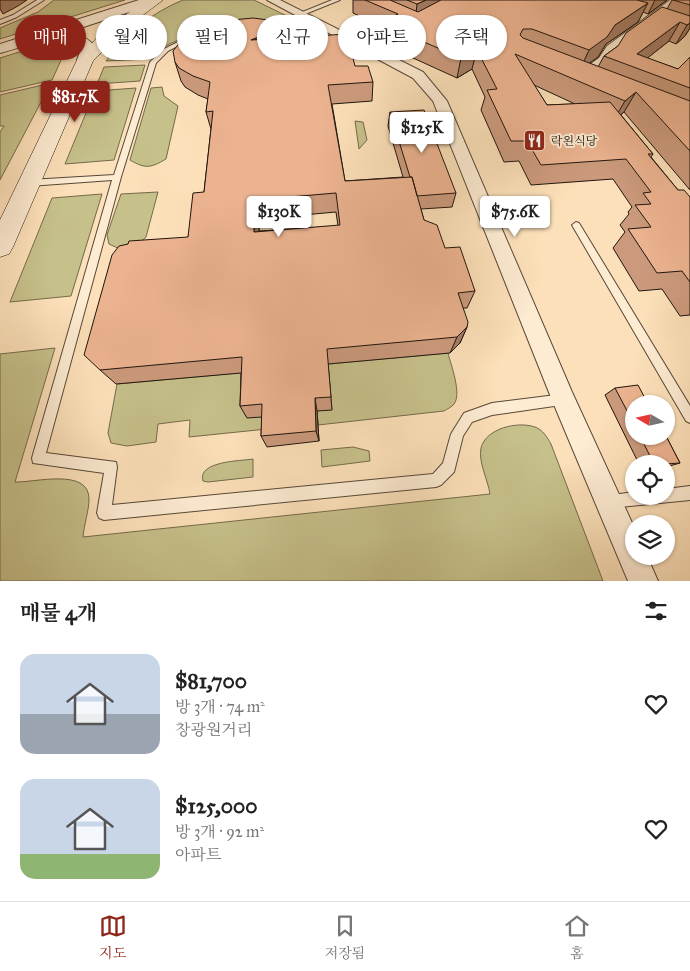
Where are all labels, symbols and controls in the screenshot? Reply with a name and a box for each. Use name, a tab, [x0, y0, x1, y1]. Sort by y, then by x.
chip: 매매	[15, 15, 86, 60]
chip: 월세	[96, 15, 167, 60]
chip: 필터	[177, 15, 247, 60]
chip: 신규	[257, 15, 328, 60]
chip: 아파트	[338, 15, 426, 60]
chip: 주택	[436, 15, 507, 60]
pin: $81.7K	[34, 80, 116, 123]
text: $81.7K	[52, 87, 98, 106]
pin: $125K	[387, 112, 457, 154]
text: $125K	[401, 118, 443, 137]
restaurant icon: 락왼식당	[523, 129, 547, 153]
place label: 락왼식당	[551, 134, 598, 148]
pin: $130K	[244, 196, 314, 238]
pin: $75.6K	[474, 196, 556, 238]
text: $130K	[258, 202, 300, 221]
text: $75.6K	[491, 202, 539, 221]
north arrow	[625, 395, 675, 445]
map controls	[625, 395, 675, 565]
button: locate	[625, 455, 675, 505]
button: layers	[625, 515, 675, 565]
icon: filters	[642, 597, 670, 625]
text: 매물 4개	[20, 600, 97, 626]
text: $81,700	[175, 668, 247, 694]
icon: home	[60, 674, 120, 734]
icon: heart	[642, 690, 670, 718]
text: 방 3개 · 74 m²	[175, 697, 265, 716]
text: 창광원거리	[175, 720, 252, 739]
text: $125,000	[175, 793, 257, 819]
icon: home	[60, 799, 120, 859]
icon: heart	[642, 815, 670, 843]
text: 방 3개 · 92 m²	[175, 822, 264, 841]
text: 아파트	[175, 845, 221, 864]
tab: 지도	[99, 912, 127, 962]
tab: 저장됨	[325, 912, 365, 962]
tab: 홈	[563, 912, 591, 962]

